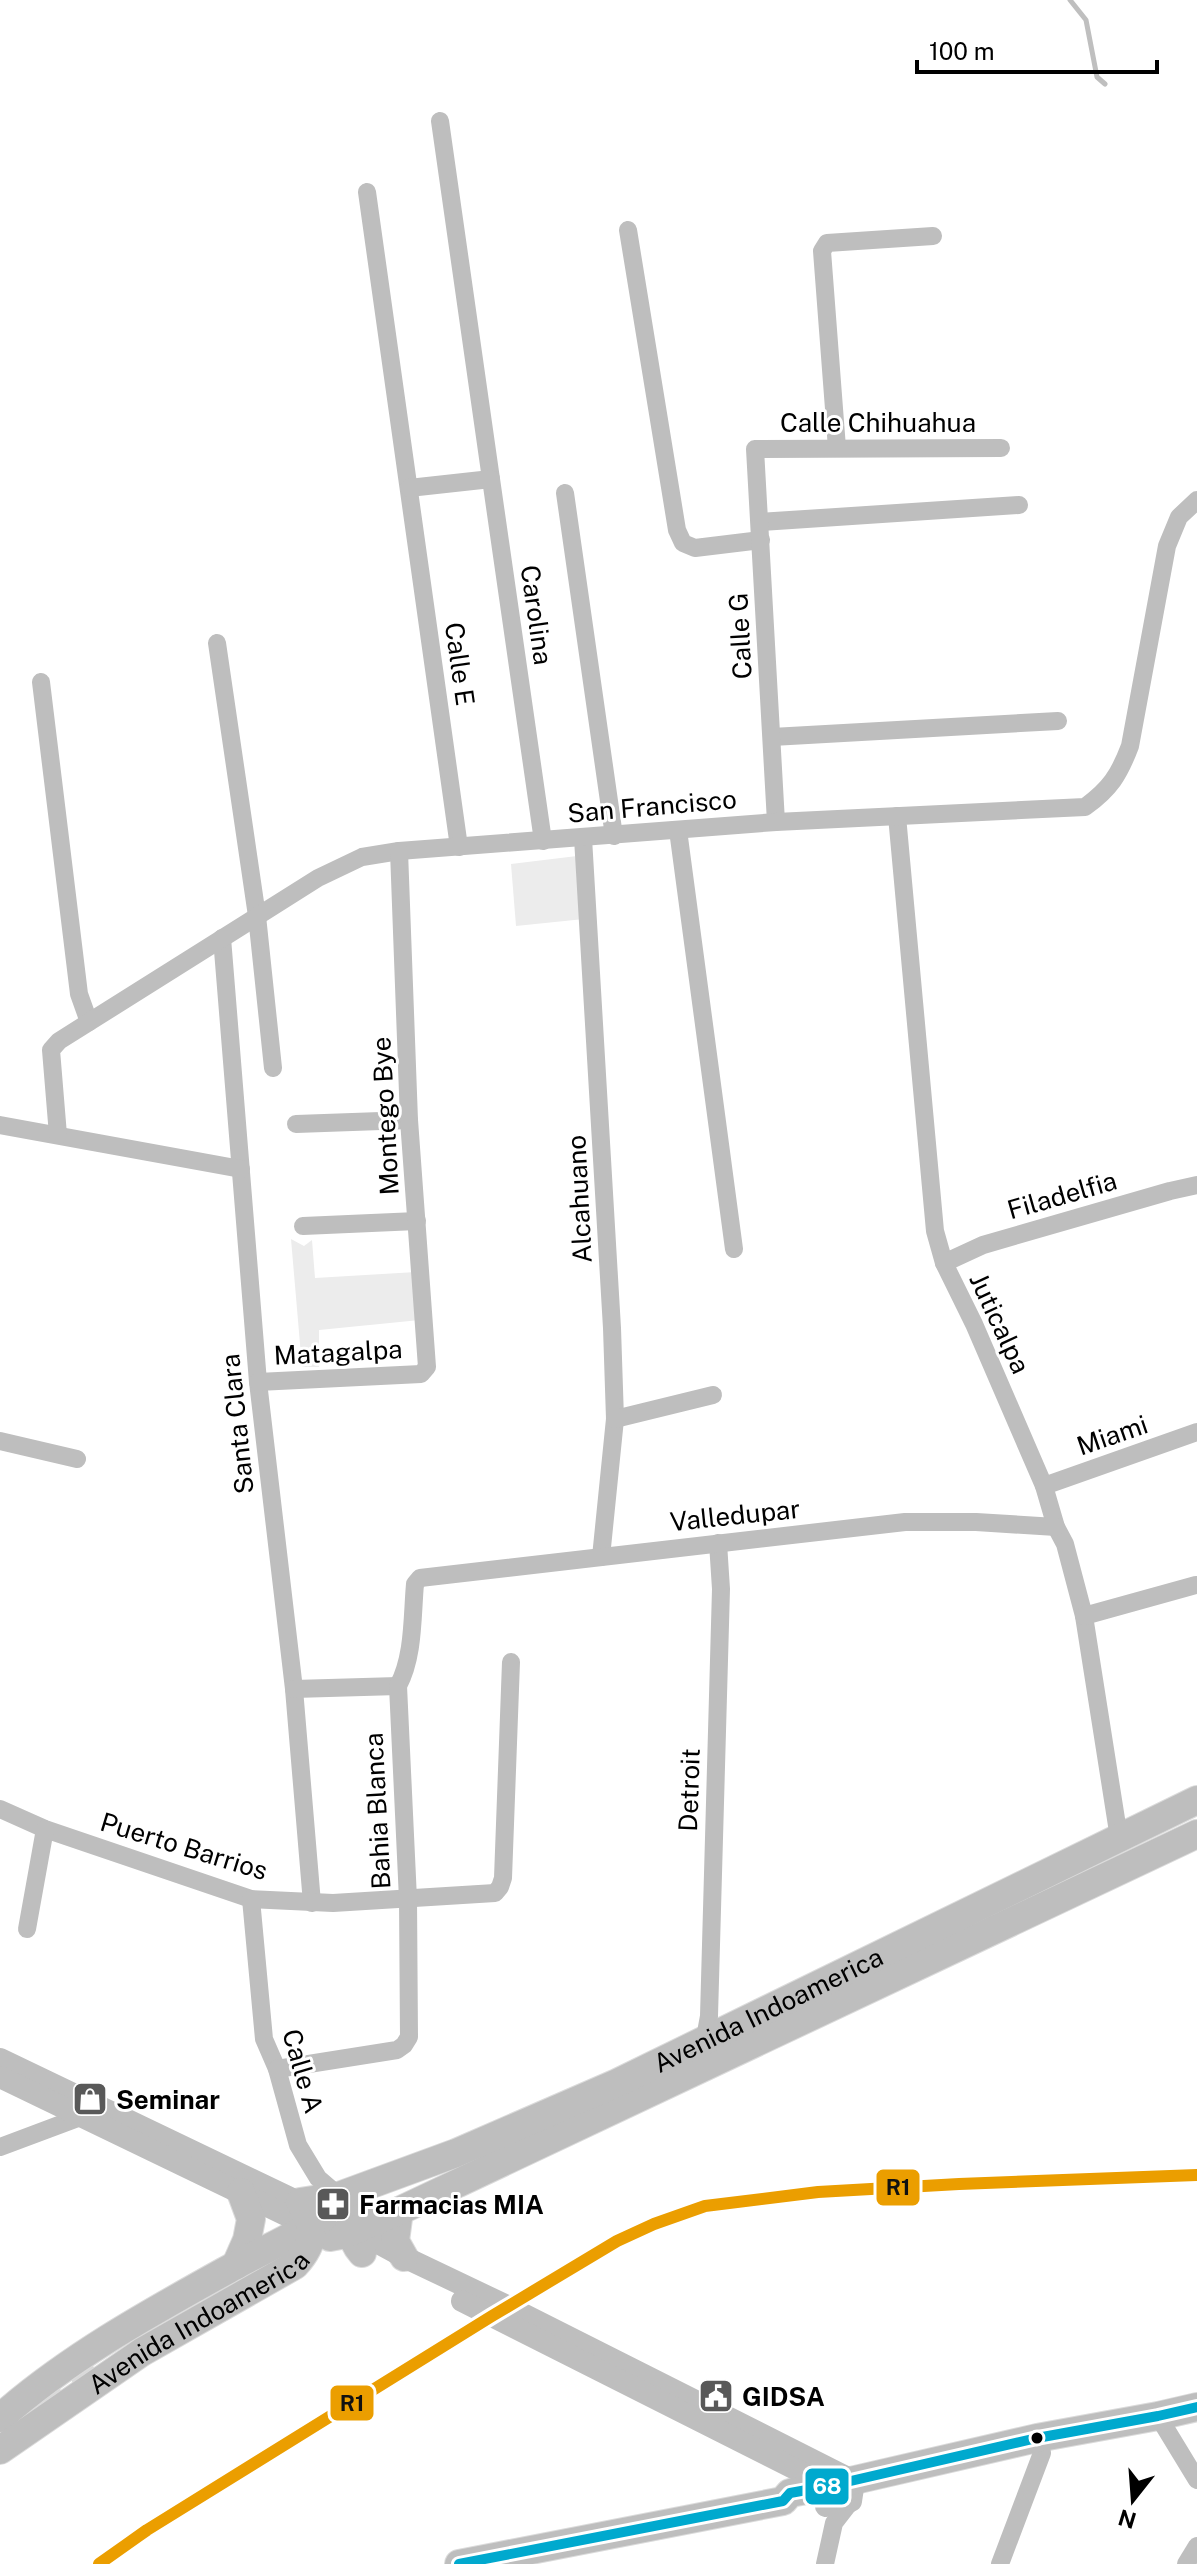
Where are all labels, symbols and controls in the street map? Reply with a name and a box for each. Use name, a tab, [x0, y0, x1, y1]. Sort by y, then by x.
scale bar	[917, 24, 1157, 74]
text: 100 m	[929, 37, 995, 65]
street label: Calle Chihuahua	[780, 407, 976, 438]
street label: Carolina	[515, 563, 559, 667]
street label: Calle G	[722, 592, 758, 680]
street label: Calle E	[439, 620, 481, 708]
street label: San Francisco	[566, 783, 738, 829]
street label: Montego Bye	[365, 1036, 405, 1196]
street label: Alcahuano	[560, 1134, 598, 1264]
street label: Filadelfia	[1004, 1165, 1120, 1225]
street label: Juticalpa	[963, 1268, 1037, 1378]
street label: Matagalpa	[273, 1333, 403, 1371]
street label: Santa Clara	[214, 1352, 260, 1496]
street label: Miami	[1073, 1408, 1151, 1462]
street label: Valledupar	[668, 1493, 802, 1537]
street label: Bahia Blanca	[357, 1732, 397, 1890]
street label: Detroit	[672, 1748, 706, 1832]
street label: Puerto Barrios	[97, 1806, 271, 1886]
street label: Avenida Indoamerica	[648, 1940, 888, 2078]
street label: Calle A	[276, 2025, 330, 2117]
shop icon: Seminar	[71, 2080, 109, 2118]
place label: Seminar	[116, 2084, 220, 2115]
line badge: R1	[875, 2168, 921, 2207]
text: R1	[886, 2174, 910, 2200]
pharmacy icon: Farmacias MIA	[314, 2185, 352, 2223]
place label: Farmacias MIA	[359, 2189, 544, 2220]
street label: Avenida Indoamerica	[82, 2245, 316, 2400]
public building icon: GIDSA	[697, 2377, 735, 2415]
place label: GIDSA	[742, 2381, 825, 2412]
line badge: R1	[329, 2384, 375, 2422]
text: R1	[340, 2390, 364, 2416]
unlabelled marker	[1029, 2430, 1045, 2446]
north arrow	[1093, 2460, 1173, 2540]
line badge: 68	[804, 2467, 850, 2506]
text: 68	[812, 2473, 842, 2499]
text: N	[1115, 2504, 1139, 2534]

